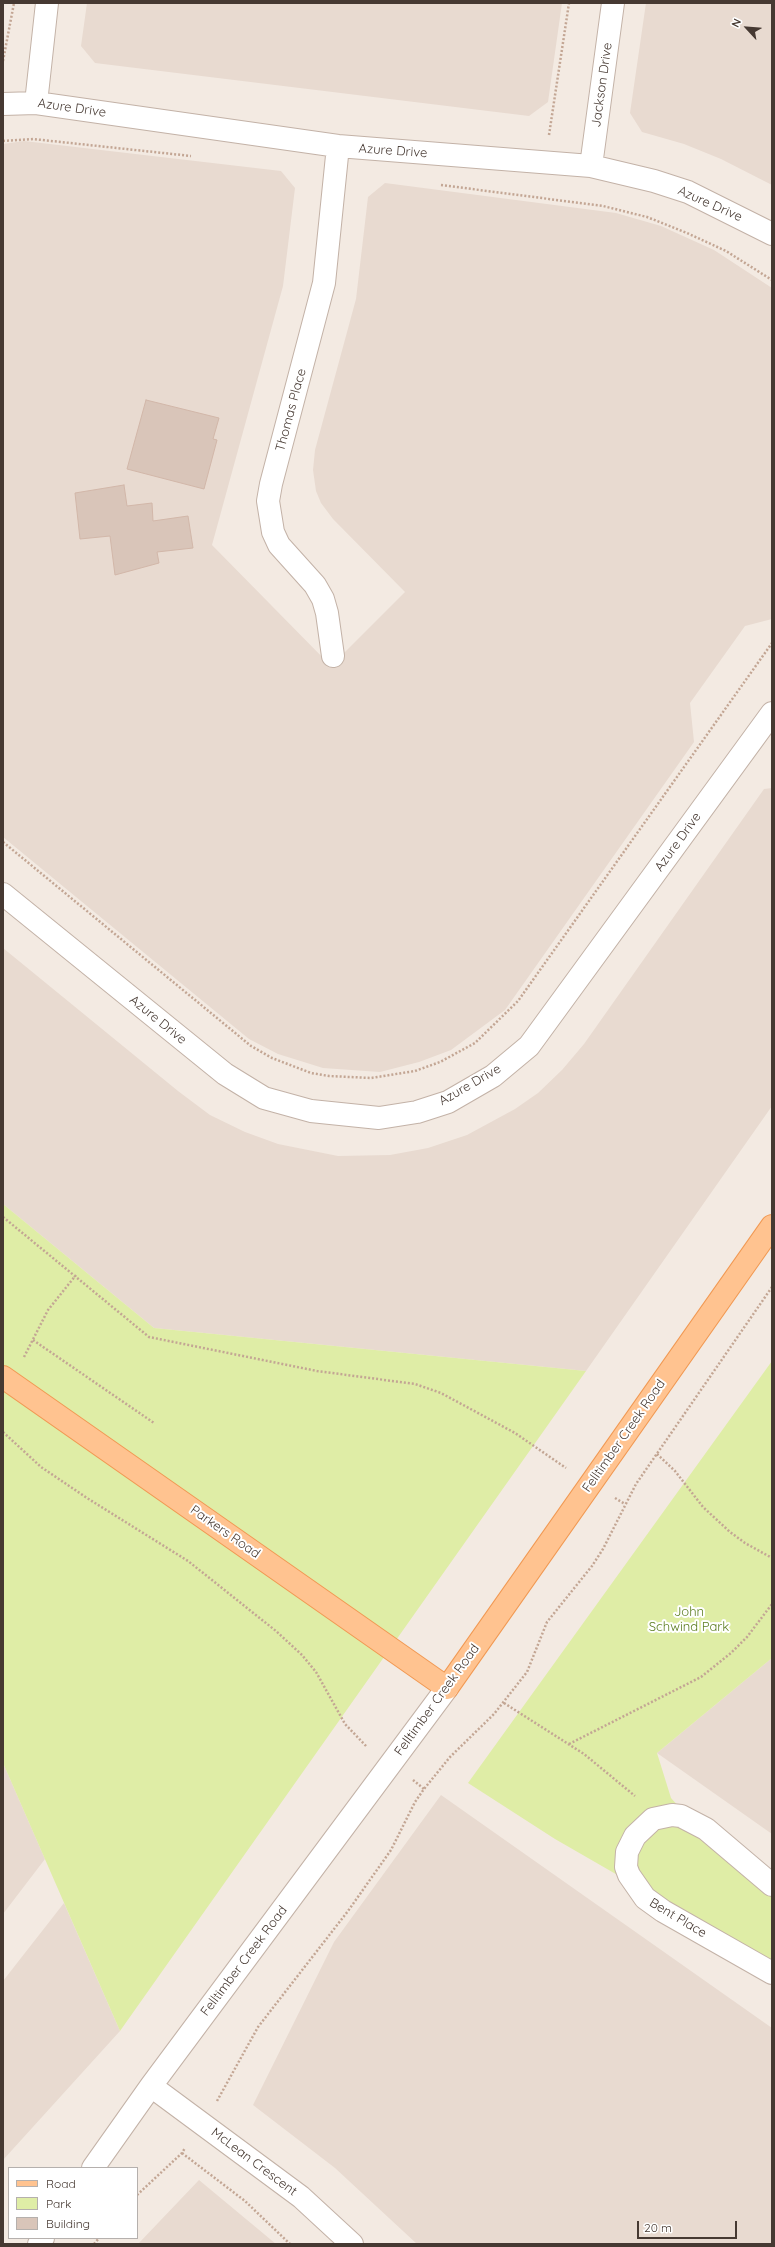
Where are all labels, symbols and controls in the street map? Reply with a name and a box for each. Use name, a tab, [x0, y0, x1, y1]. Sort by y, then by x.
north arrow	[727, 8, 767, 48]
text: N	[728, 16, 744, 29]
street label: Jackson Drive	[588, 42, 616, 128]
street label: Azure Drive	[37, 95, 107, 121]
street label: Azure Drive	[358, 141, 428, 161]
street label: Azure Drive	[675, 183, 745, 225]
street label: Thomas Place	[272, 367, 310, 453]
street label: Azure Drive	[651, 810, 705, 874]
street label: Azure Drive	[126, 992, 190, 1048]
street label: Azure Drive	[436, 1061, 504, 1109]
street label: Felltimber Creek Road	[579, 1377, 669, 1495]
street label: Parkers Road	[187, 1502, 263, 1562]
park label: John Schwind Park	[649, 1604, 729, 1635]
street label: Felltimber Creek Road	[391, 1641, 483, 1759]
street label: Bent Place	[647, 1895, 709, 1941]
street label: Felltimber Creek Road	[197, 1903, 291, 2019]
street label: McLean Crescent	[208, 2125, 300, 2199]
legend	[8, 2167, 138, 2239]
text: Road	[46, 2176, 76, 2191]
text: Park	[46, 2196, 71, 2211]
scale bar	[639, 2213, 739, 2239]
text: Building	[46, 2216, 90, 2231]
text: 20 m	[644, 2220, 672, 2235]

